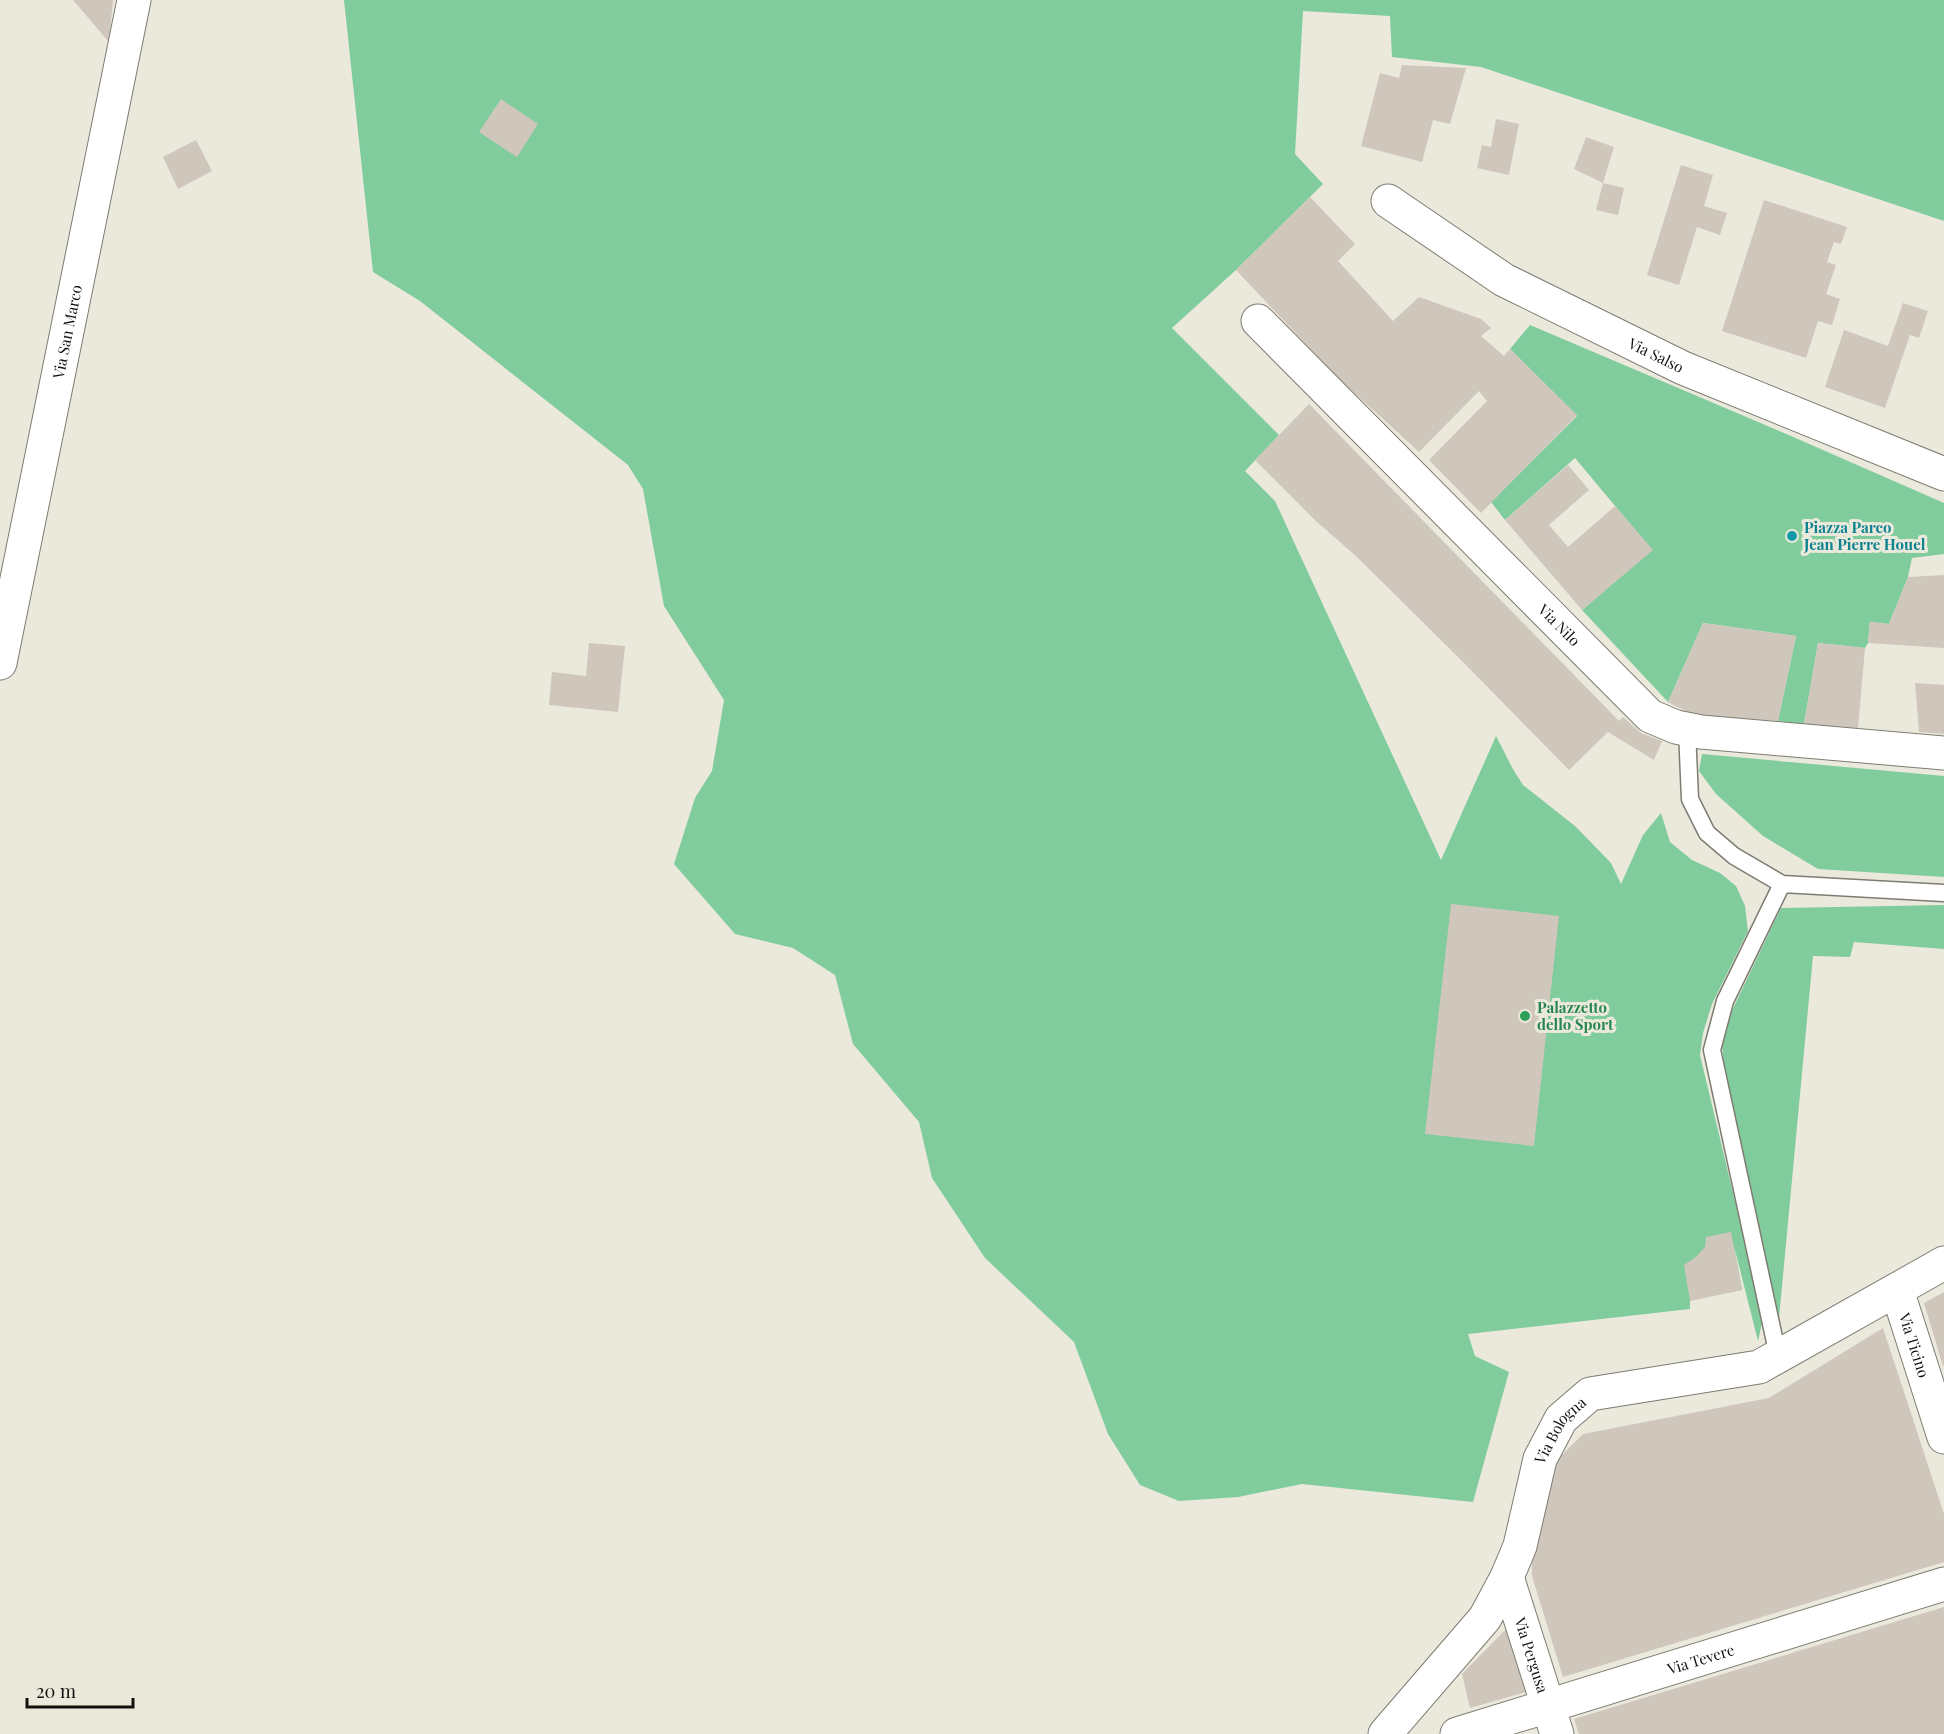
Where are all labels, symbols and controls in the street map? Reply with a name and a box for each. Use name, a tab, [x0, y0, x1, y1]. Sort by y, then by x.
street label: Via San Marco	[48, 283, 86, 381]
street label: Via Salso	[1624, 332, 1687, 377]
place label: Piazza Parco Jean Pierre Houel	[1803, 517, 1926, 554]
marker: Piazza Parco Jean Pierre Houel	[1785, 529, 1799, 543]
street label: Via Nilo	[1533, 599, 1585, 650]
place label: Palazzetto dello Sport	[1537, 997, 1614, 1034]
marker: Palazzetto dello Sport	[1518, 1009, 1532, 1023]
street label: Via Ticino	[1895, 1309, 1934, 1380]
street label: Via Bologna	[1529, 1392, 1590, 1468]
street label: Via Pergusa	[1510, 1614, 1553, 1696]
street label: Via Tevere	[1664, 1639, 1737, 1679]
scale bar	[27, 1671, 134, 1709]
text: 20 m	[36, 1679, 76, 1703]

